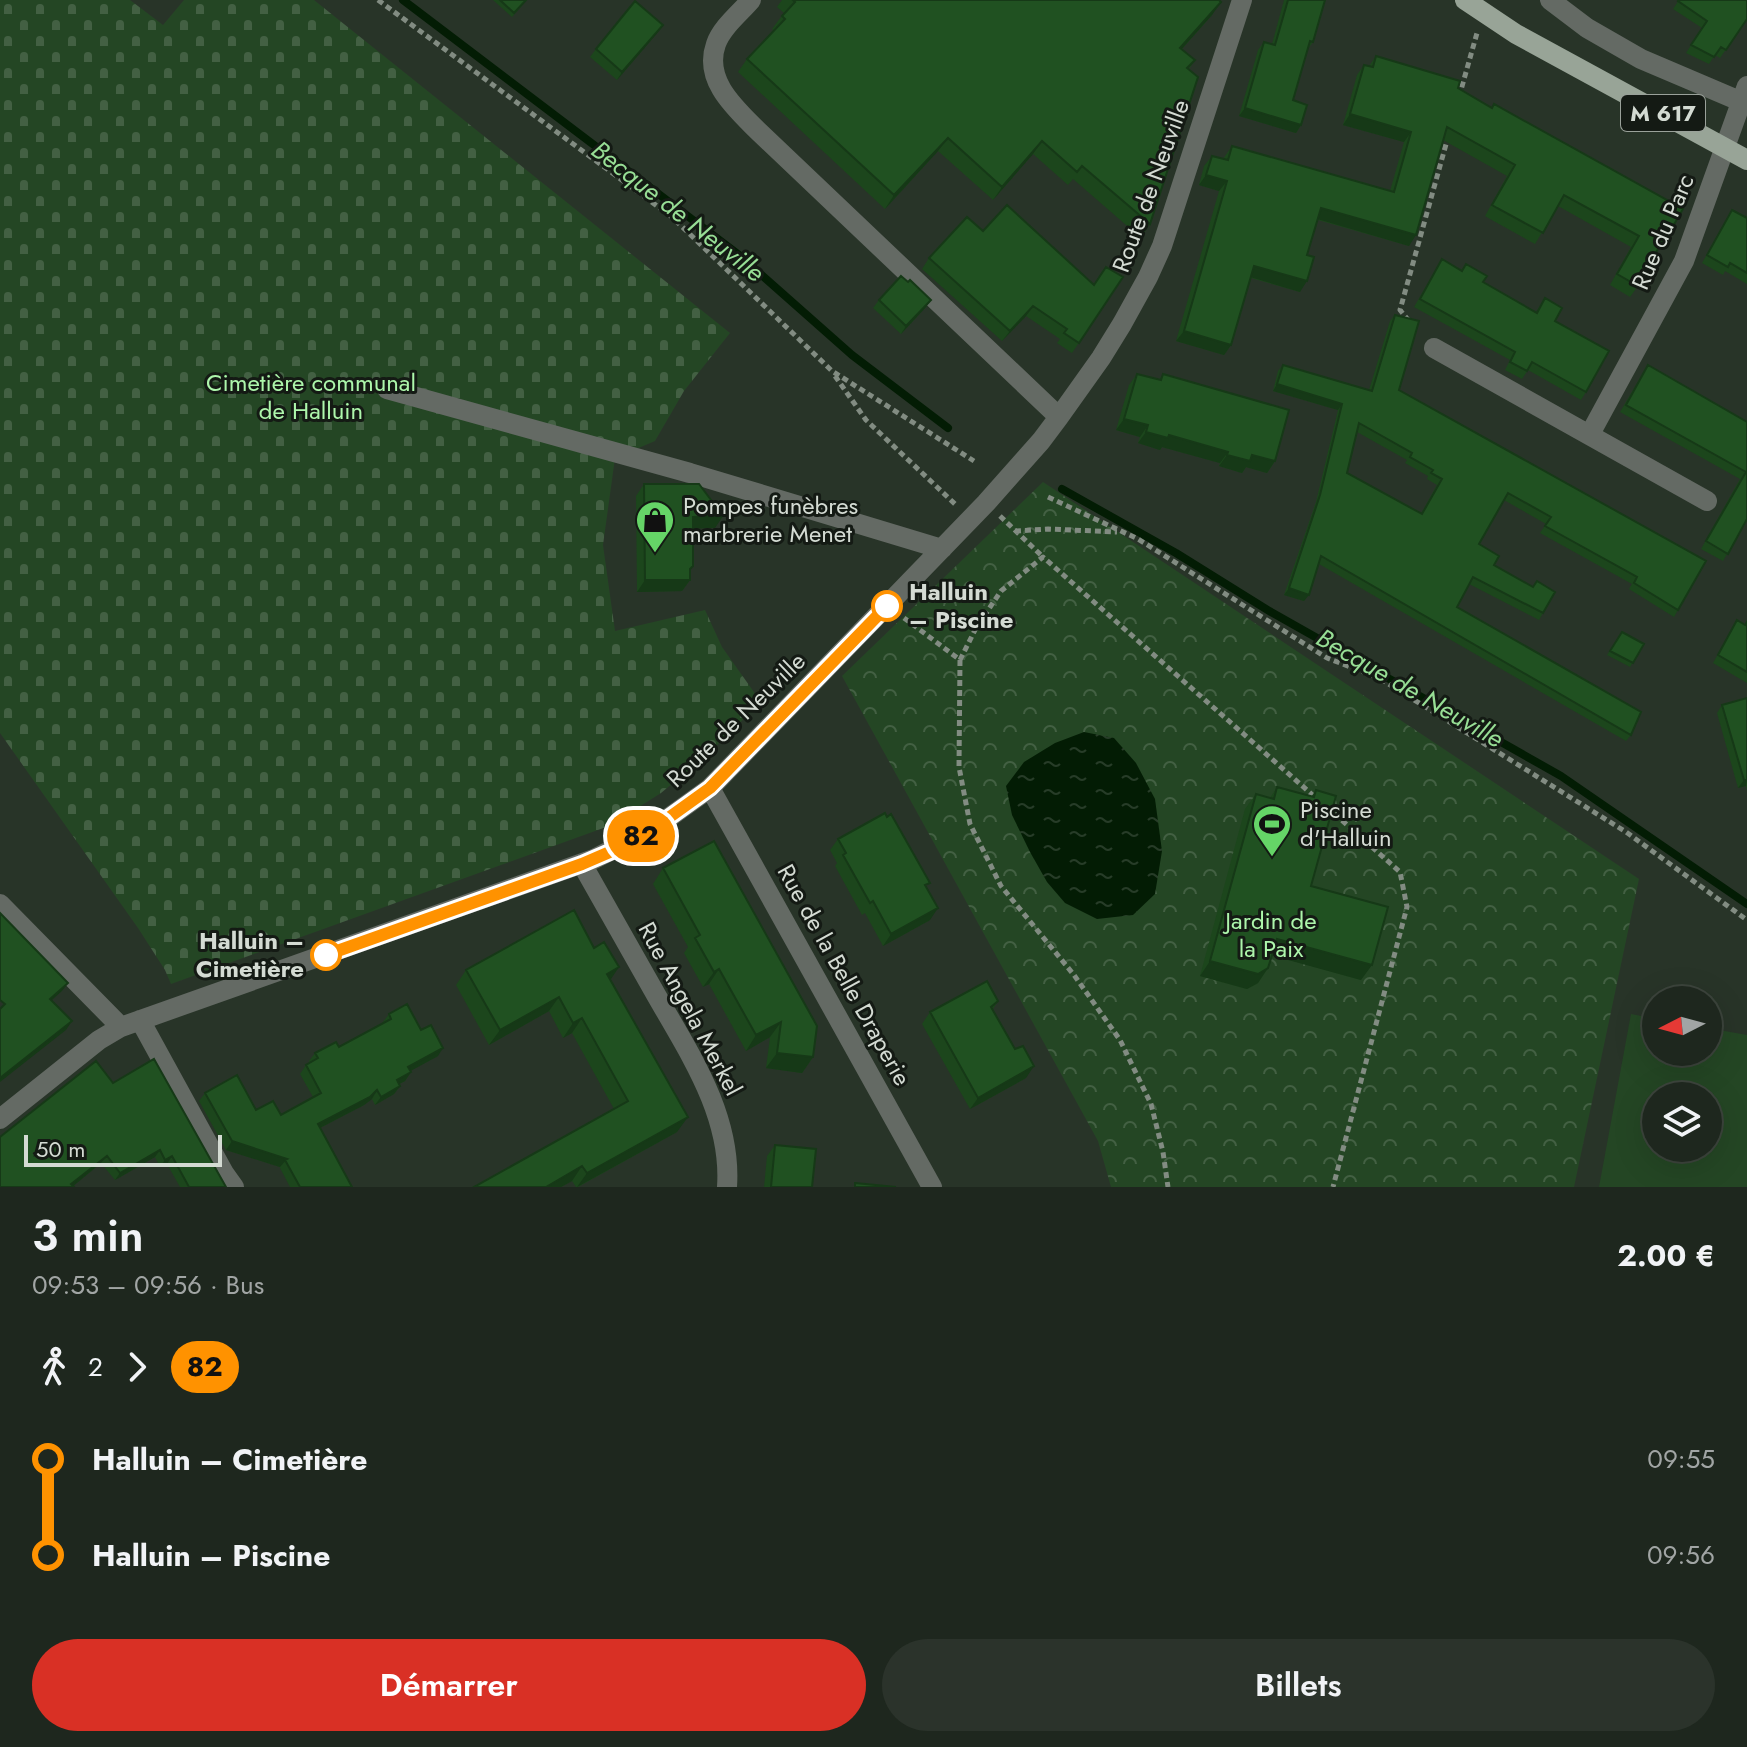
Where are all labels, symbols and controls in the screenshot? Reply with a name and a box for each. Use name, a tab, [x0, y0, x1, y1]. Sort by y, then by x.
street label: Route de Neuville	[1103, 95, 1198, 277]
road number: M 617	[1621, 95, 1705, 131]
water label: Becque de Neuville	[583, 131, 773, 291]
street label: Rue du Parc	[1623, 169, 1703, 295]
park label: Cimetière communal de Halluin	[206, 365, 416, 428]
place label: Pompes funèbres marbrerie Menet	[683, 488, 858, 551]
shop icon: Pompes funèbres marbrerie Menet	[634, 499, 676, 554]
place label: Halluin – Piscine	[909, 574, 1014, 637]
marker: Halluin – Piscine	[872, 591, 902, 621]
water label: Becque de Neuville	[1309, 619, 1511, 757]
street label: Route de Neuville	[658, 644, 813, 795]
place label: Piscine d'Halluin	[1300, 792, 1392, 855]
sports icon: Piscine d'Halluin	[1251, 803, 1293, 858]
line badge: 82	[605, 810, 677, 862]
text: 82	[623, 815, 659, 856]
street label: Rue de la Belle Draperie	[769, 858, 920, 1092]
park label: Jardin de la Paix	[1222, 903, 1317, 966]
street label: Rue Angela Merkel	[630, 916, 751, 1102]
place label: Halluin – Cimetière	[196, 923, 304, 986]
marker: Halluin – Cimetière	[311, 940, 341, 970]
north arrow	[1642, 986, 1722, 1066]
map controls	[1642, 986, 1722, 1162]
button: layers	[1642, 1082, 1722, 1162]
scale bar	[24, 1131, 222, 1167]
text: 50 m	[36, 1133, 85, 1165]
text: 3 min	[32, 1204, 144, 1268]
text: 2.00 €	[1617, 1234, 1715, 1277]
text: 09:53 – 09:56 · Bus	[32, 1266, 264, 1304]
icon: walk	[32, 1345, 76, 1389]
icon: forward	[115, 1345, 159, 1389]
text: 82	[187, 1346, 223, 1387]
text: 2	[88, 1348, 103, 1386]
text: Halluin – Cimetière	[92, 1438, 367, 1481]
text: 09:55	[1647, 1440, 1715, 1478]
text: Halluin – Piscine	[92, 1534, 330, 1577]
text: 09:56	[1647, 1536, 1715, 1574]
button: Démarrer	[32, 1639, 866, 1731]
button: Billets	[882, 1639, 1715, 1731]

